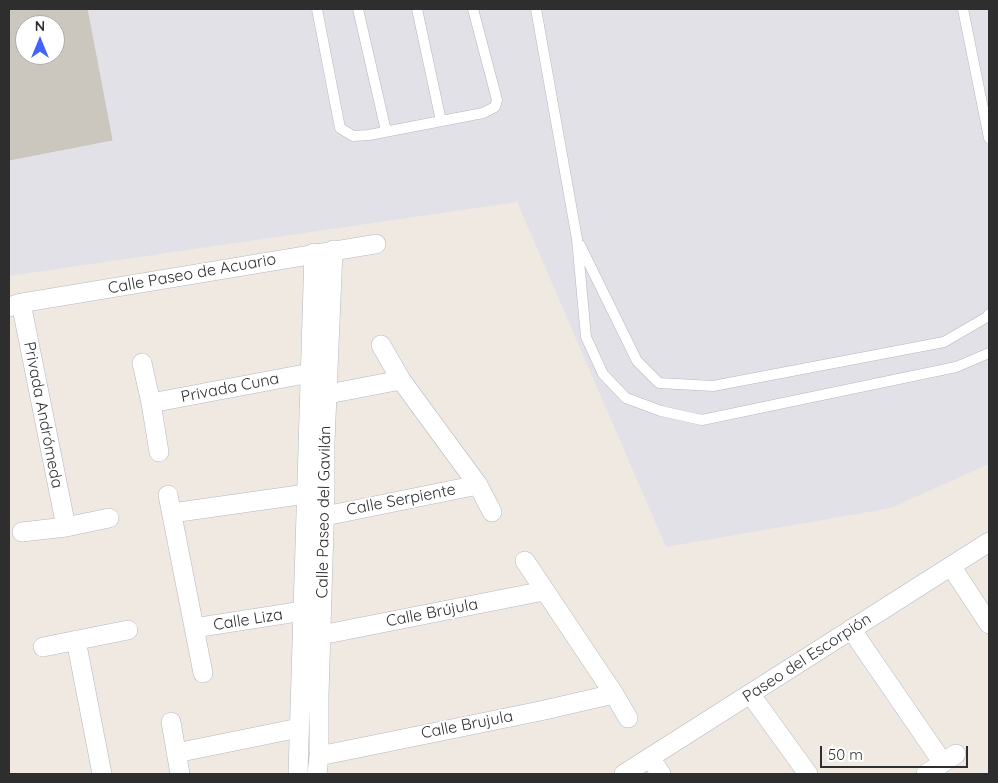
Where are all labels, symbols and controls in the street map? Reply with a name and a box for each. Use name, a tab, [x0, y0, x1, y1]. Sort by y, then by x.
north arrow	[15, 15, 65, 65]
text: N	[35, 17, 45, 35]
street label: Calle Paseo de Acuario	[106, 250, 278, 298]
street label: Privada Andrómeda	[19, 340, 67, 490]
street label: Privada Cuna	[179, 369, 281, 407]
street label: Calle Paseo del Gavilán	[313, 426, 335, 598]
street label: Calle Serpiente	[345, 480, 457, 520]
street label: Calle Brújula	[384, 595, 480, 631]
street label: Calle Liza	[212, 605, 284, 635]
street label: Paseo del Escorpión	[739, 609, 875, 707]
street label: Calle Brujula	[419, 707, 515, 743]
scale bar	[823, 736, 970, 768]
text: 50 m	[828, 745, 863, 764]

